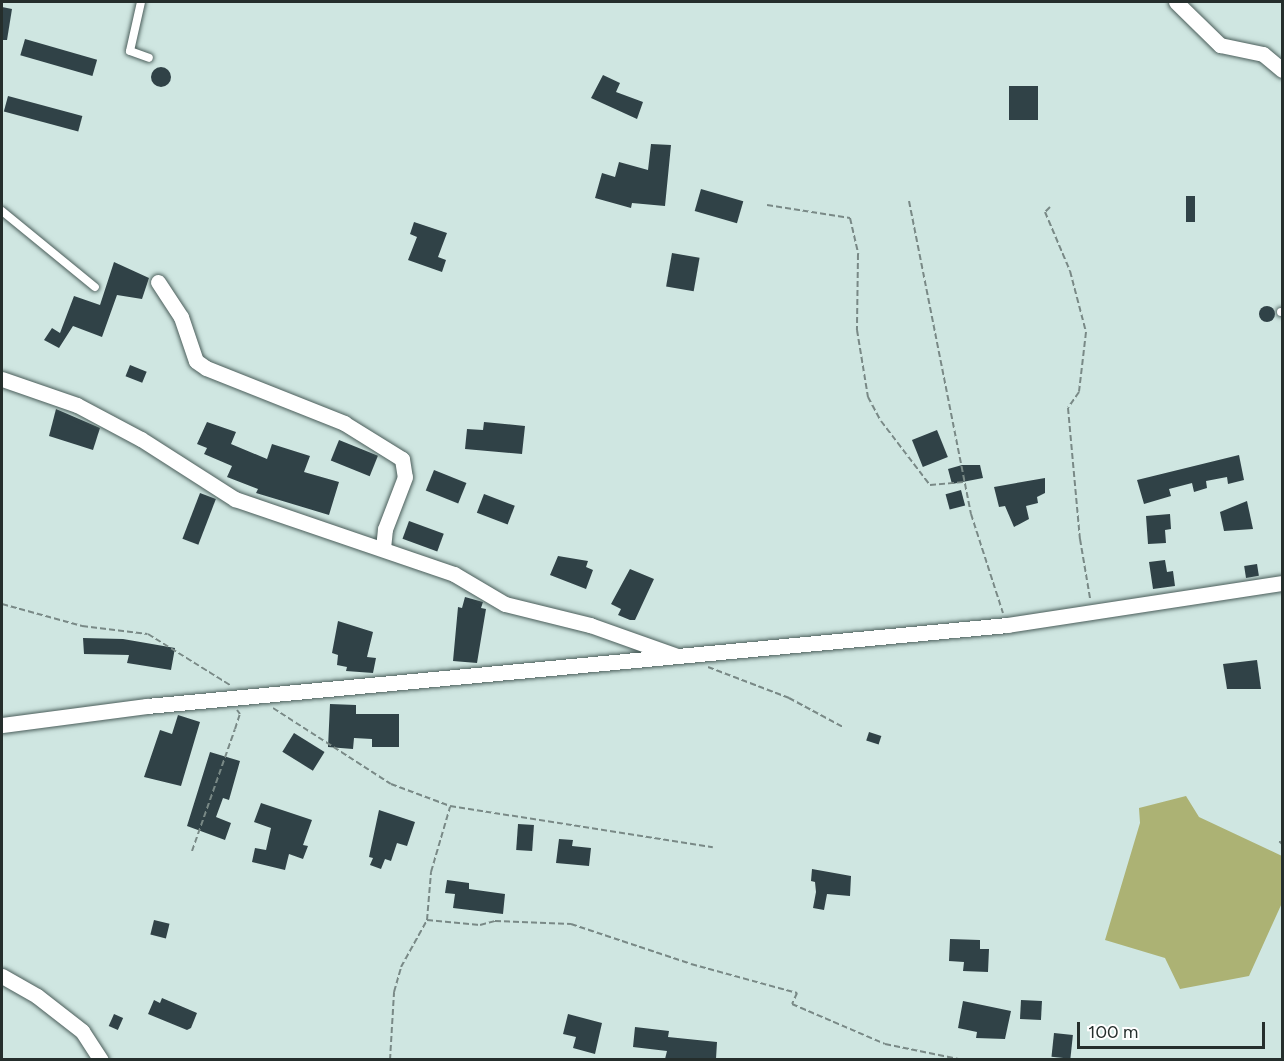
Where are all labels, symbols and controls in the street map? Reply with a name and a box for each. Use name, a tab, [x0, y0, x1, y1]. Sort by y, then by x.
scale bar	[1080, 1010, 1268, 1048]
text: 100 m	[1088, 1021, 1138, 1043]

